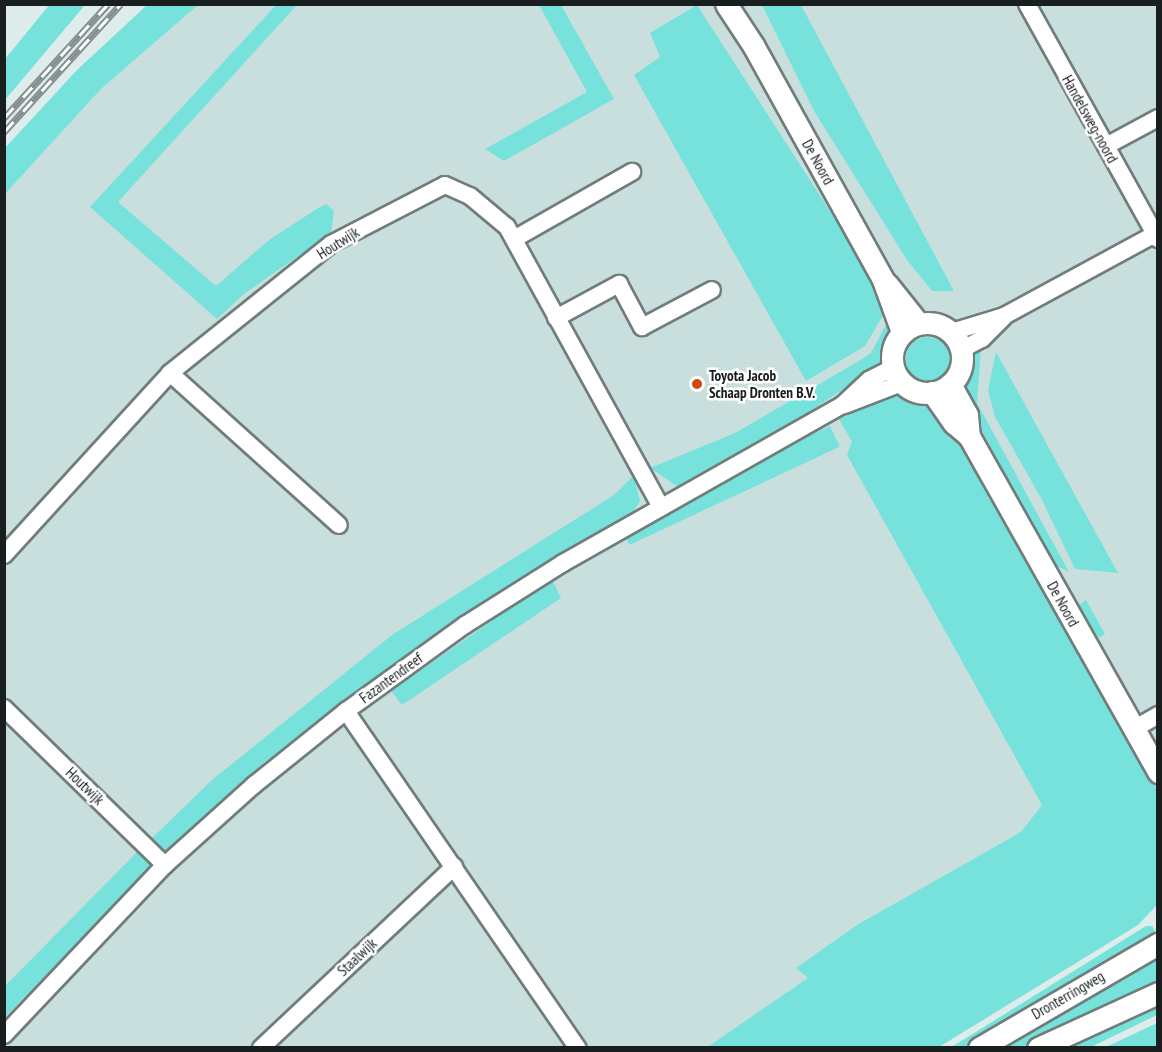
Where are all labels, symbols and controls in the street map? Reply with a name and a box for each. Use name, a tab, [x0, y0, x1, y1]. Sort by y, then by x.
street label: Handelsweg-noord	[1058, 72, 1122, 166]
street label: De Noord	[798, 136, 838, 188]
street label: Houtwijk	[314, 223, 362, 263]
place label: Toyota Jacob Schaap Dronten B.V.	[709, 366, 815, 401]
marker: Toyota Jacob Schaap Dronten B.V.	[690, 377, 704, 391]
street label: De Noord	[1043, 578, 1083, 630]
street label: Fazantendreef	[356, 649, 426, 707]
street label: Houtwijk	[62, 763, 108, 809]
street label: Staalwijk	[334, 934, 380, 980]
street label: Dronterringweg	[1028, 967, 1108, 1023]

